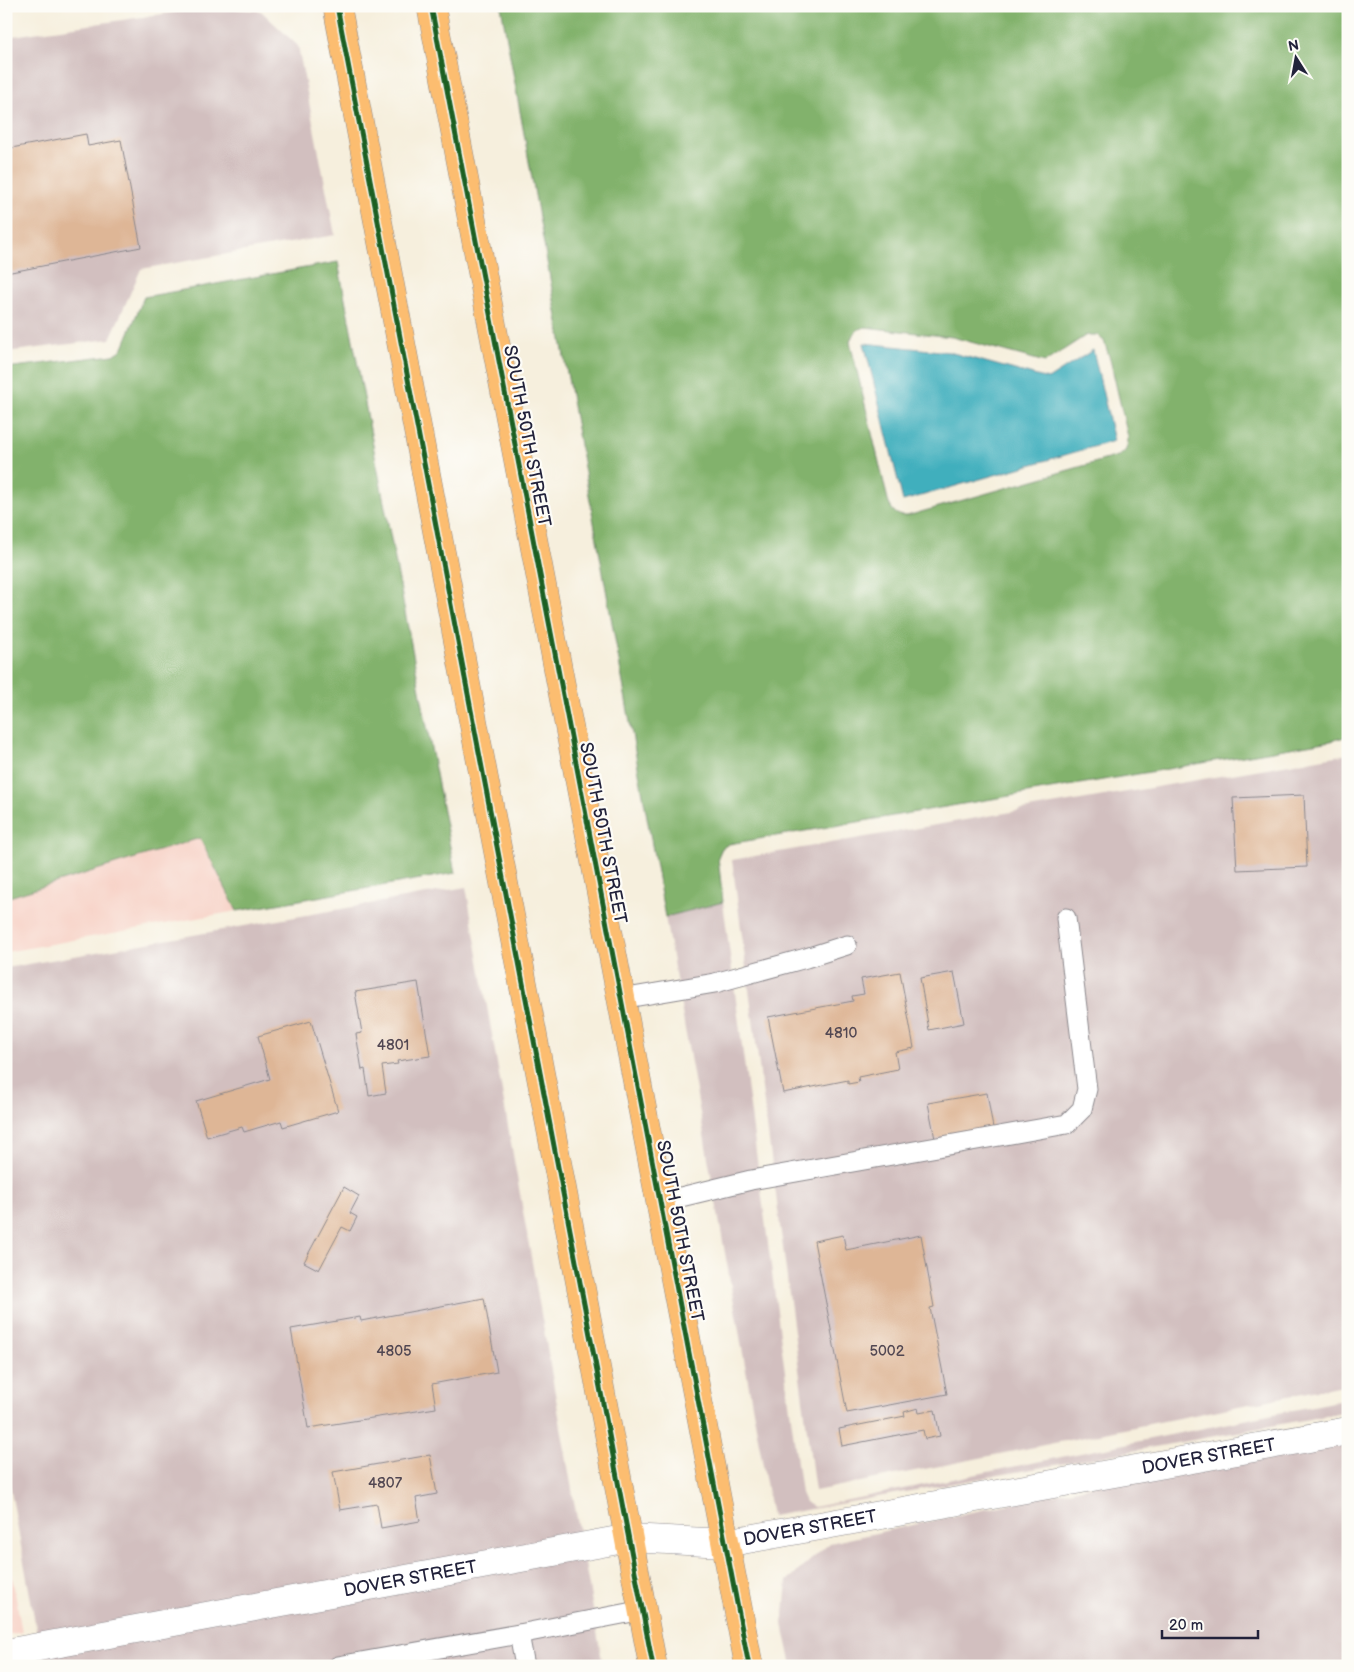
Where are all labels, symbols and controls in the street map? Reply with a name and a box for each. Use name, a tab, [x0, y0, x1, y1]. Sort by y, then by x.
north arrow	[1272, 32, 1322, 82]
text: N	[1287, 36, 1300, 55]
street label: SOUTH 50TH STREET	[499, 343, 555, 529]
street label: SOUTH 50TH STREET	[575, 740, 631, 926]
house number: 4810	[825, 1024, 857, 1043]
house number: 4801	[377, 1036, 409, 1055]
street label: SOUTH 50TH STREET	[652, 1138, 708, 1324]
house number: 4805	[376, 1342, 412, 1361]
house number: 5002	[869, 1342, 905, 1361]
street label: DOVER STREET	[1140, 1434, 1277, 1478]
house number: 4807	[368, 1474, 403, 1493]
street label: DOVER STREET	[741, 1505, 879, 1550]
street label: DOVER STREET	[342, 1556, 479, 1601]
scale bar	[1162, 1607, 1258, 1639]
text: 20 m	[1169, 1616, 1203, 1635]

